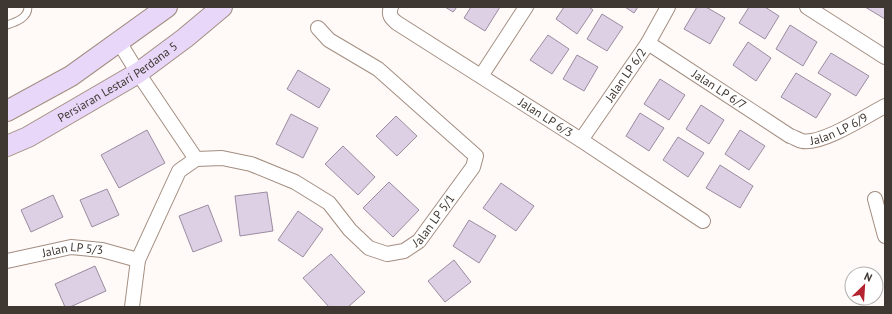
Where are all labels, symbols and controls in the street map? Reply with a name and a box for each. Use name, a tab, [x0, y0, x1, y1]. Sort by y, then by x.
street label: Persiaran Lestari Perdana 5	[55, 38, 180, 125]
street label: Jalan LP 6/2	[601, 45, 649, 105]
street label: Jalan LP 6/7	[689, 65, 749, 112]
street label: Jalan LP 6/3	[515, 94, 576, 140]
street label: Jalan LP 6/9	[808, 109, 870, 148]
street label: Jalan LP 5/1	[409, 191, 458, 251]
street label: Jalan LP 5/3	[40, 239, 104, 260]
north arrow	[844, 266, 884, 306]
text: N	[862, 269, 874, 285]

